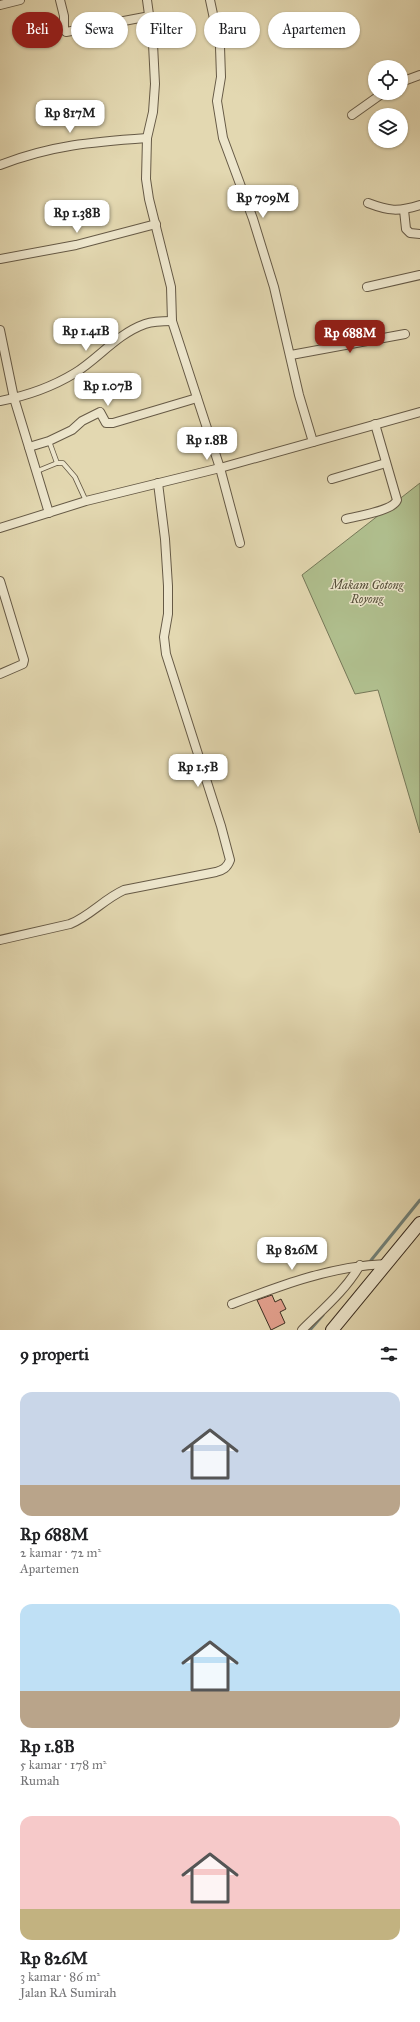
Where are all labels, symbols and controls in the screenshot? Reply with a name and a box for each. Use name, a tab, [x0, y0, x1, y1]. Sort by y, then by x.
chip: Beli	[12, 12, 63, 48]
chip: Sewa	[71, 12, 128, 48]
chip: Filter	[136, 12, 196, 48]
chip: Baru	[204, 12, 260, 48]
chip: Apartemen	[268, 12, 360, 48]
map controls	[368, 60, 408, 148]
button: locate	[368, 60, 408, 100]
pin: Rp 817M	[33, 100, 107, 134]
text: Rp 817M	[45, 105, 95, 121]
button: layers	[368, 108, 408, 148]
pin: Rp 709M	[226, 185, 300, 219]
text: Rp 709M	[236, 190, 290, 206]
pin: Rp 1.38B	[36, 200, 118, 234]
text: Rp 1.38B	[54, 205, 101, 221]
pin: Rp 1.41B	[45, 318, 127, 352]
pin: Rp 688M	[313, 320, 387, 354]
text: Rp 1.41B	[62, 323, 110, 339]
text: Rp 688M	[324, 325, 376, 341]
pin: Rp 1.07B	[67, 373, 149, 407]
text: Rp 1.07B	[83, 378, 133, 394]
pin: Rp 1.8B	[170, 427, 244, 461]
text: Rp 1.8B	[186, 432, 228, 448]
park label: Makam Gotong Royong	[330, 578, 405, 606]
pin: Rp 1.5B	[161, 754, 235, 788]
text: Rp 1.5B	[178, 759, 218, 775]
pin: Rp 826M	[255, 1237, 329, 1271]
text: Rp 826M	[266, 1242, 318, 1258]
icon: filters	[378, 1343, 400, 1365]
text: 9 properti	[20, 1344, 89, 1365]
icon: home	[174, 1418, 246, 1490]
text: Rp 688M	[20, 1524, 88, 1545]
text: 2 kamar · 72 m²	[20, 1545, 101, 1561]
text: Apartemen	[20, 1561, 79, 1577]
icon: home	[174, 1630, 246, 1702]
text: Rp 1.8B	[20, 1736, 75, 1757]
text: 5 kamar · 178 m²	[20, 1757, 107, 1773]
text: Rumah	[20, 1773, 60, 1789]
icon: home	[174, 1842, 246, 1914]
text: Rp 826M	[20, 1948, 88, 1969]
text: 3 kamar · 86 m²	[20, 1969, 100, 1985]
text: Jalan RA Sumirah	[20, 1985, 116, 2001]

